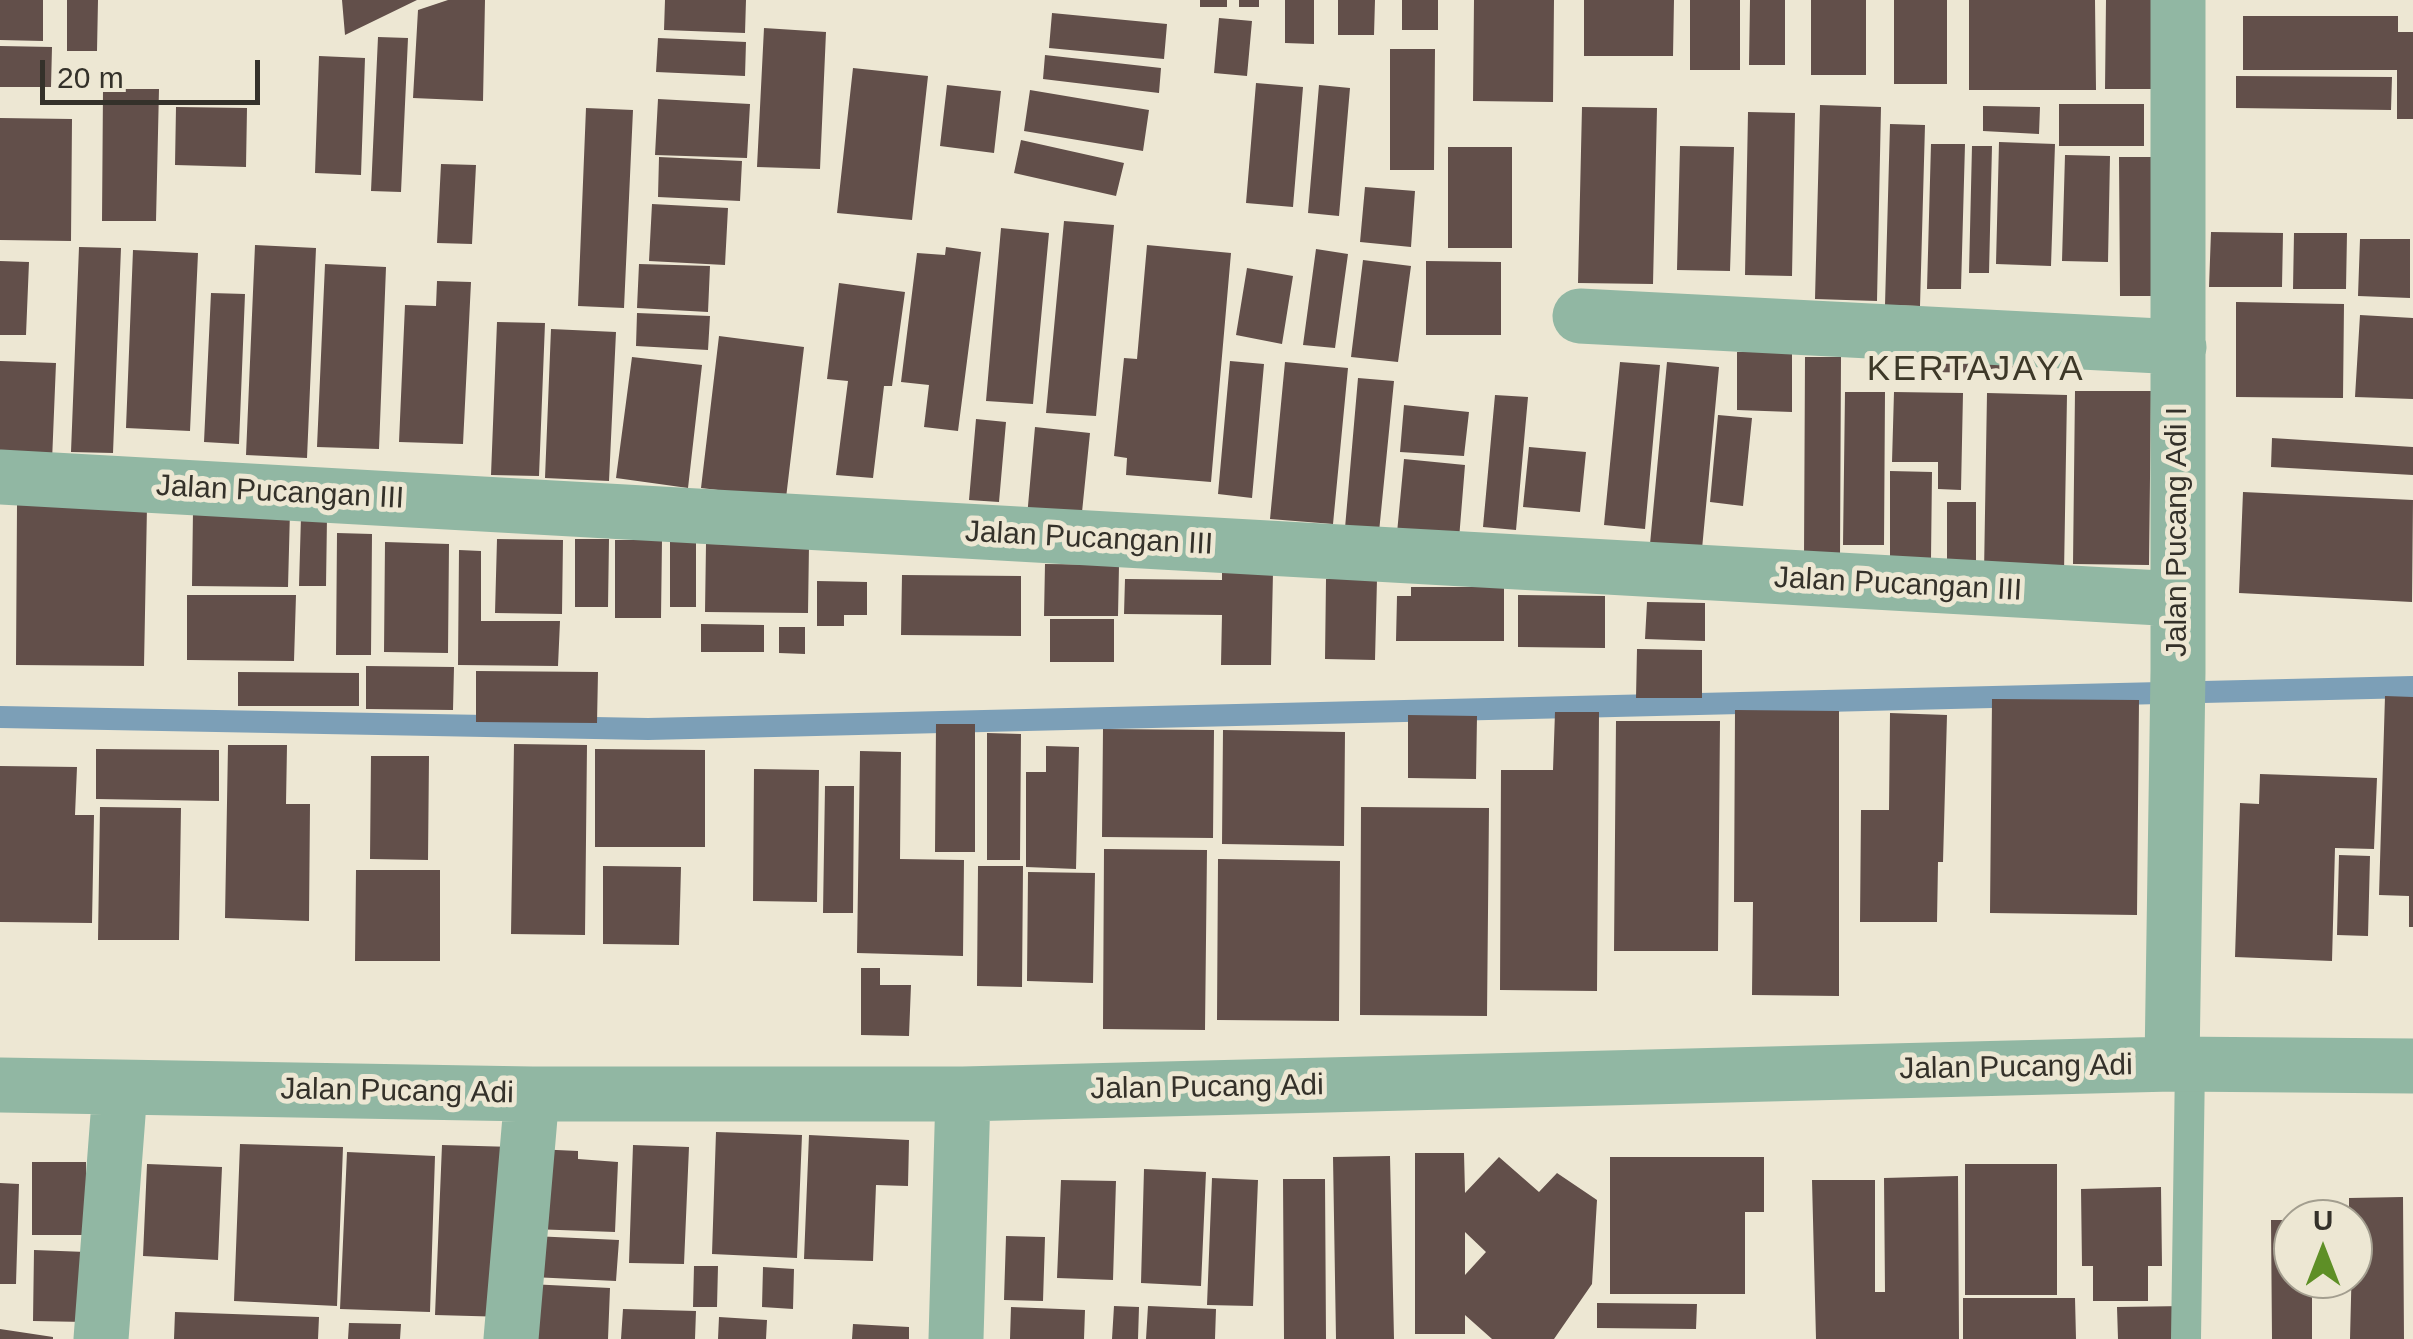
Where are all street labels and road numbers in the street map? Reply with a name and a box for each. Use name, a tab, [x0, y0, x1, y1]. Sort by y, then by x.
street label: Jalan Pucang Adi I	[2160, 407, 2196, 657]
street label: Jalan Pucangan III	[155, 469, 405, 517]
street label: Jalan Pucangan III	[964, 515, 1214, 563]
street label: Jalan Pucangan III	[1773, 561, 2023, 609]
street label: Jalan Pucang Adi	[1899, 1048, 2133, 1088]
street label: Jalan Pucang Adi	[1090, 1068, 1324, 1108]
street label: Jalan Pucang Adi	[280, 1072, 514, 1112]

